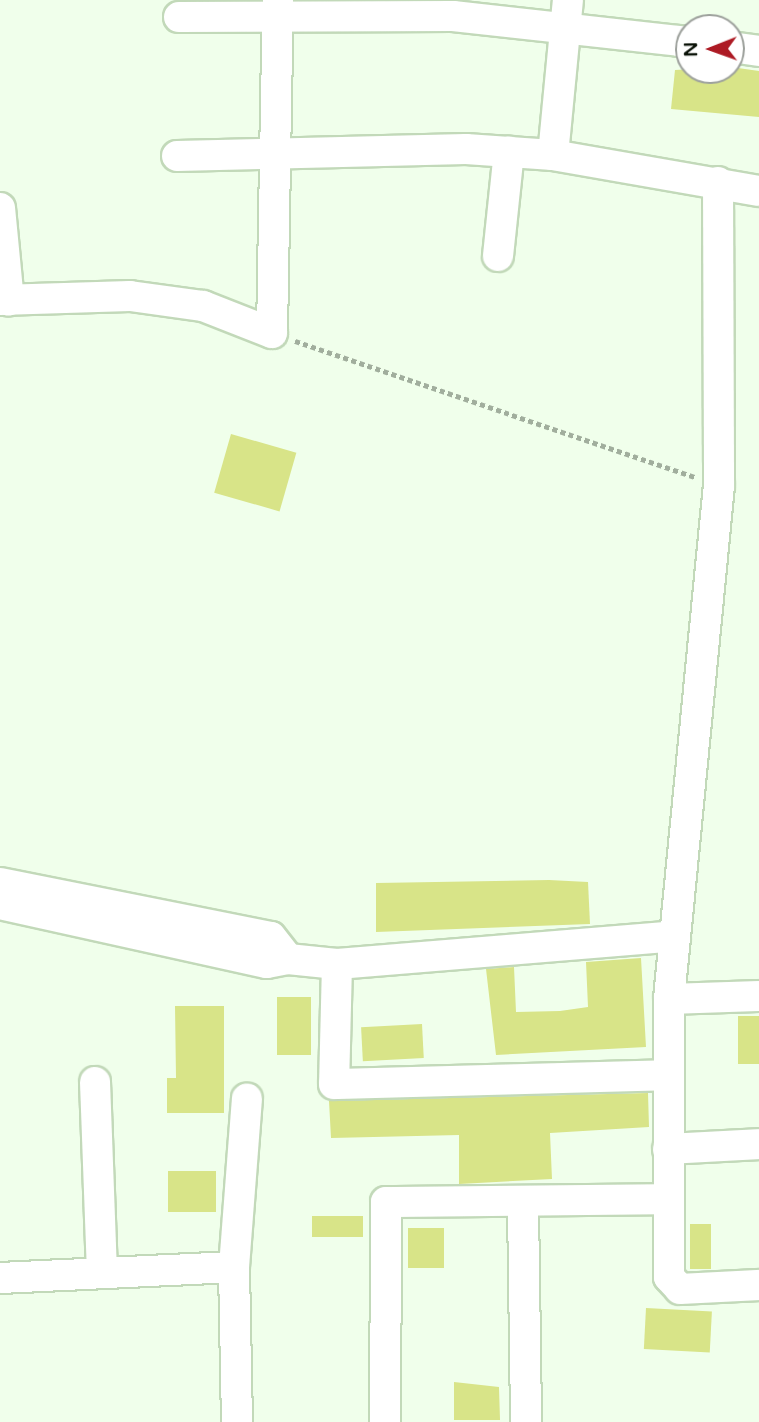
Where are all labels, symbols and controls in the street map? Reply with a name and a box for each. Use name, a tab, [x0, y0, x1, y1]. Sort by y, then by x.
north arrow	[675, 14, 745, 84]
text: N	[680, 42, 702, 57]

